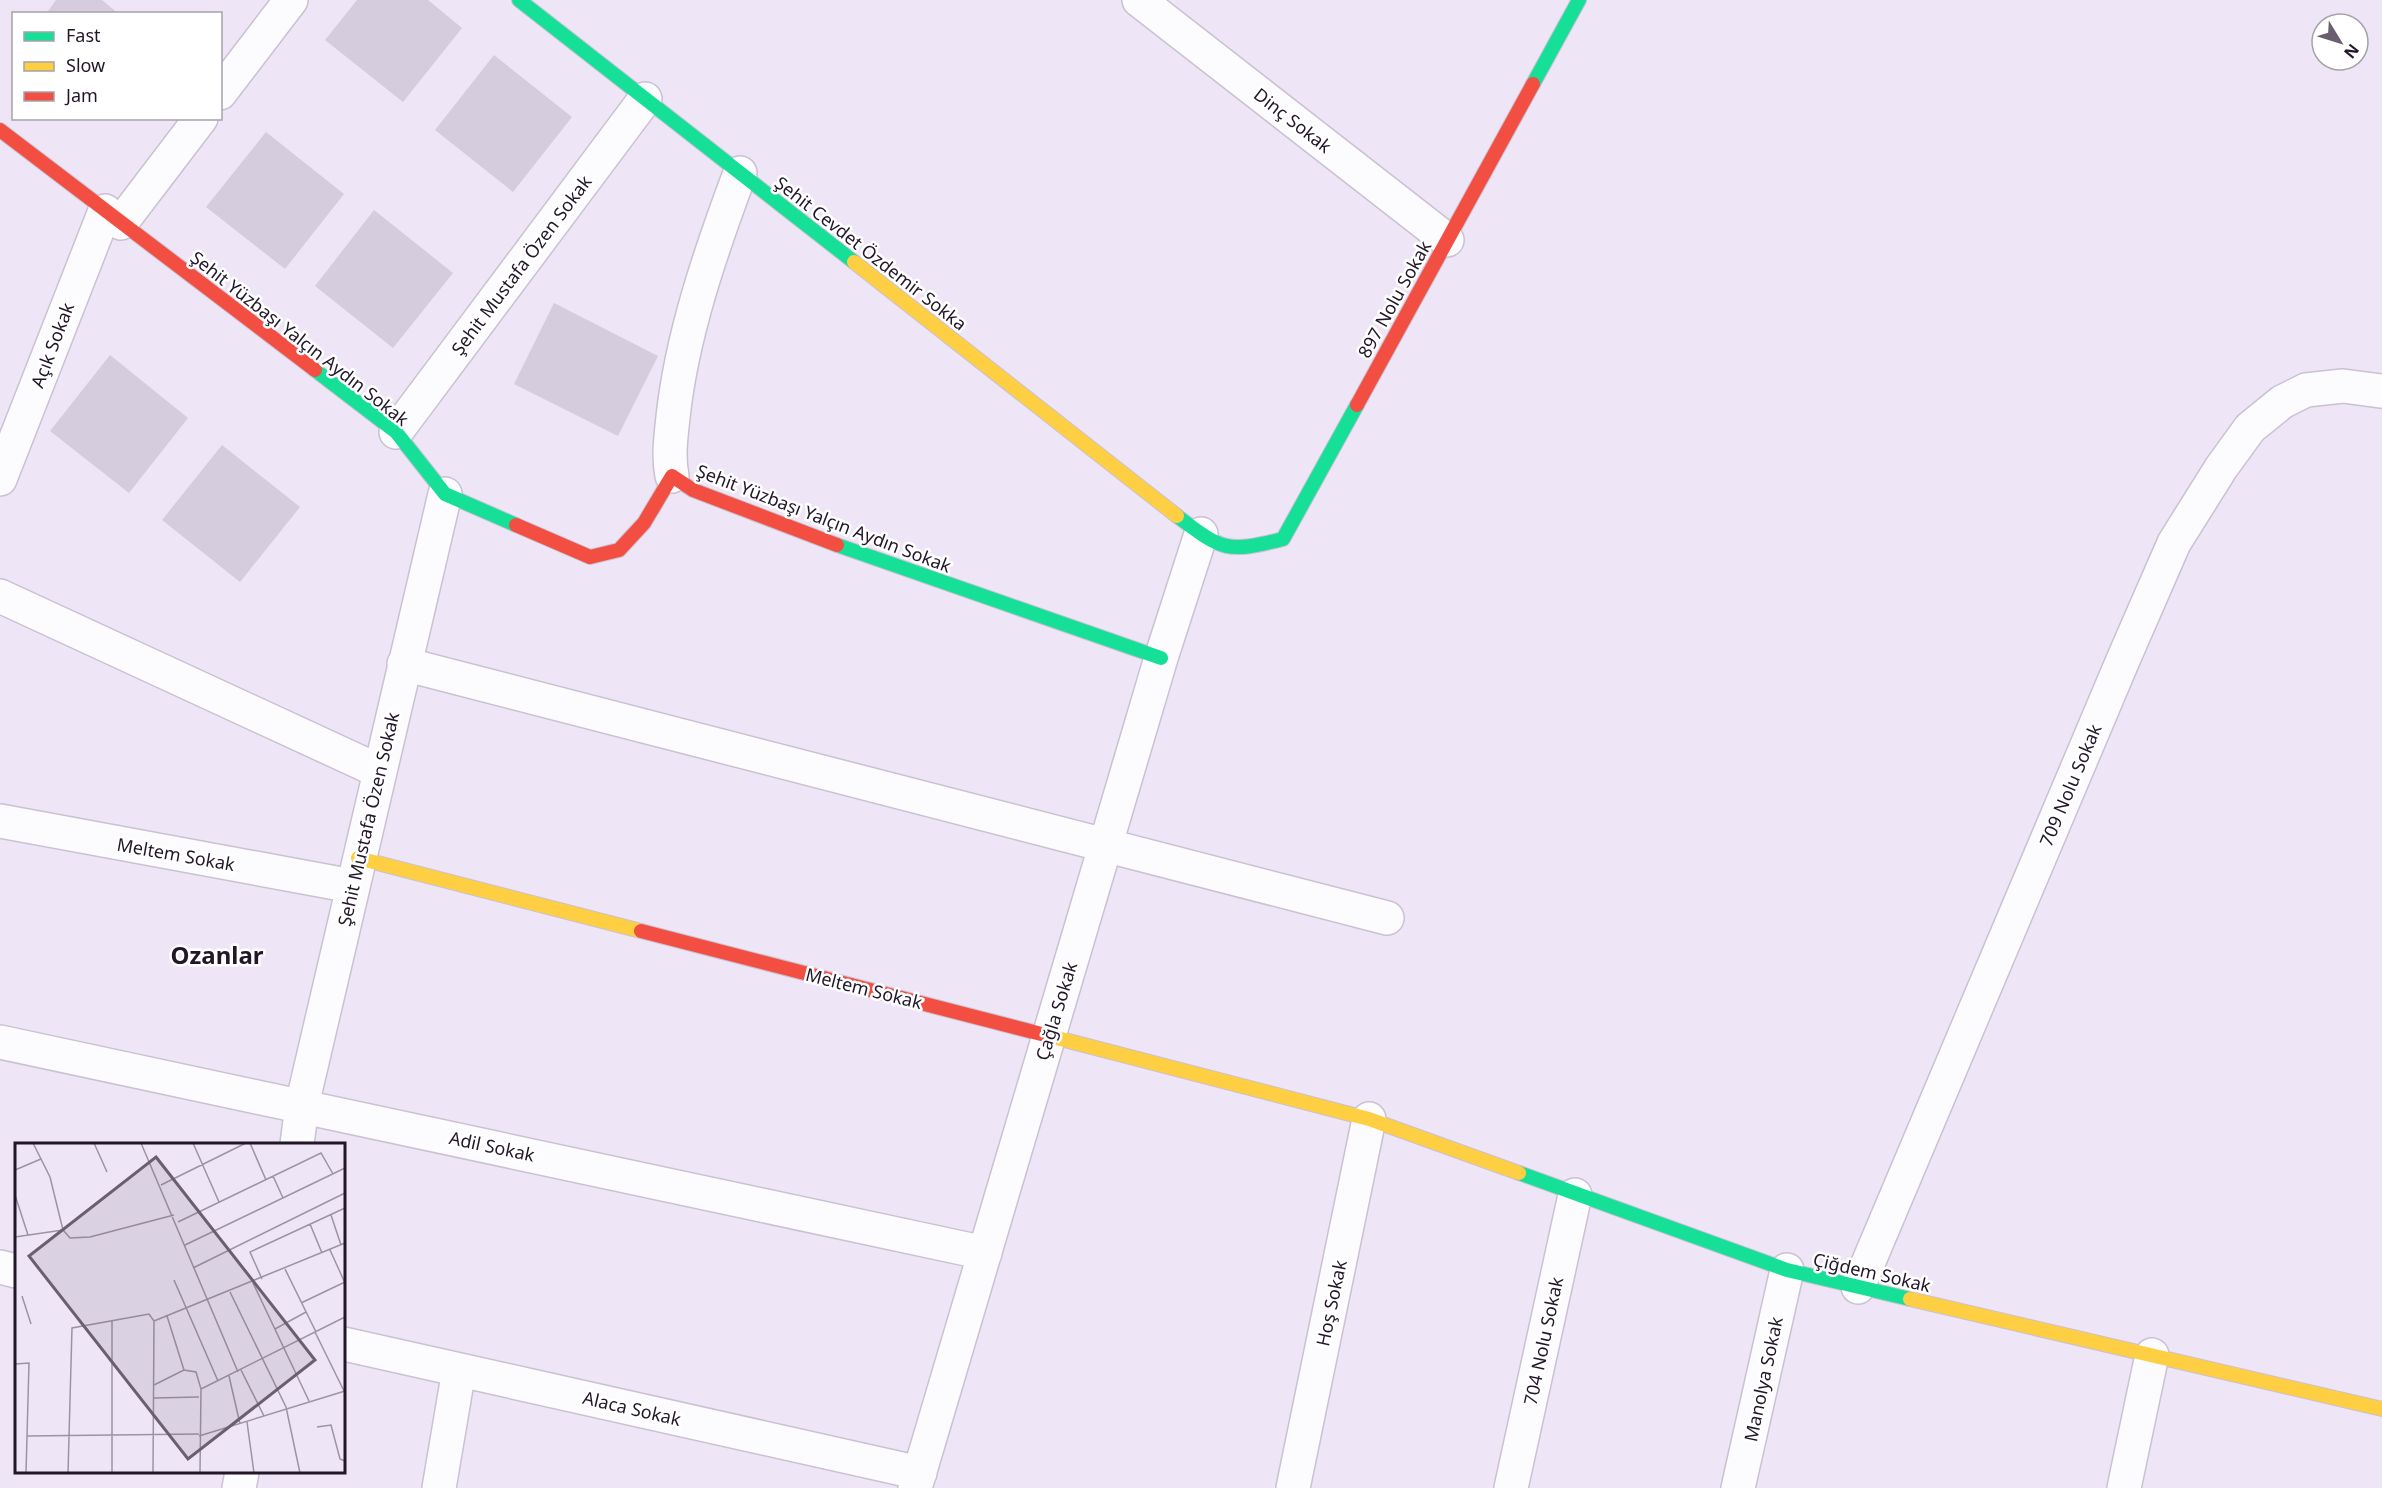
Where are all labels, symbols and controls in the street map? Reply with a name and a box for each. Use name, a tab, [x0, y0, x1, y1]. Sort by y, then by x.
legend	[12, 12, 222, 120]
north arrow	[2310, 12, 2370, 72]
text: Fast	[66, 23, 101, 47]
text: N	[2339, 39, 2364, 63]
text: Slow	[66, 53, 105, 77]
street label: Dinç Sokak	[1249, 82, 1337, 158]
text: Jam	[64, 83, 98, 107]
street label: Şehit Mustafa Özen Sokak	[445, 170, 597, 360]
street label: Şehit Cevdet Özdemir Sokka	[770, 171, 972, 335]
street label: 897 Nolu Sokak	[1352, 236, 1436, 362]
street label: Şehit Yüzbaşı Yalçın Aydın Sokak	[186, 245, 414, 431]
street label: Açık Sokak	[25, 299, 79, 391]
street label: Şehit Yüzbaşı Yalçın Aydın Sokak	[693, 458, 955, 578]
street label: Şehit Mustafa Özen Sokak	[332, 709, 404, 928]
street label: 709 Nolu Sokak	[2033, 720, 2107, 850]
street label: Meltem Sokak	[115, 832, 237, 876]
district label: Ozanlar	[170, 938, 264, 971]
street label: Çağla Sokak	[1030, 958, 1083, 1063]
street label: Meltem Sokak	[803, 962, 925, 1014]
street label: Adil Sokak	[447, 1125, 537, 1167]
inset map	[15, 1143, 345, 1473]
street label: Çiğdem Sokak	[1811, 1247, 1933, 1297]
street label: Hoş Sokak	[1310, 1257, 1352, 1348]
street label: 704 Nolu Sokak	[1518, 1274, 1568, 1407]
street label: Manolya Sokak	[1738, 1314, 1788, 1444]
street label: Alaca Sokak	[581, 1385, 684, 1431]

